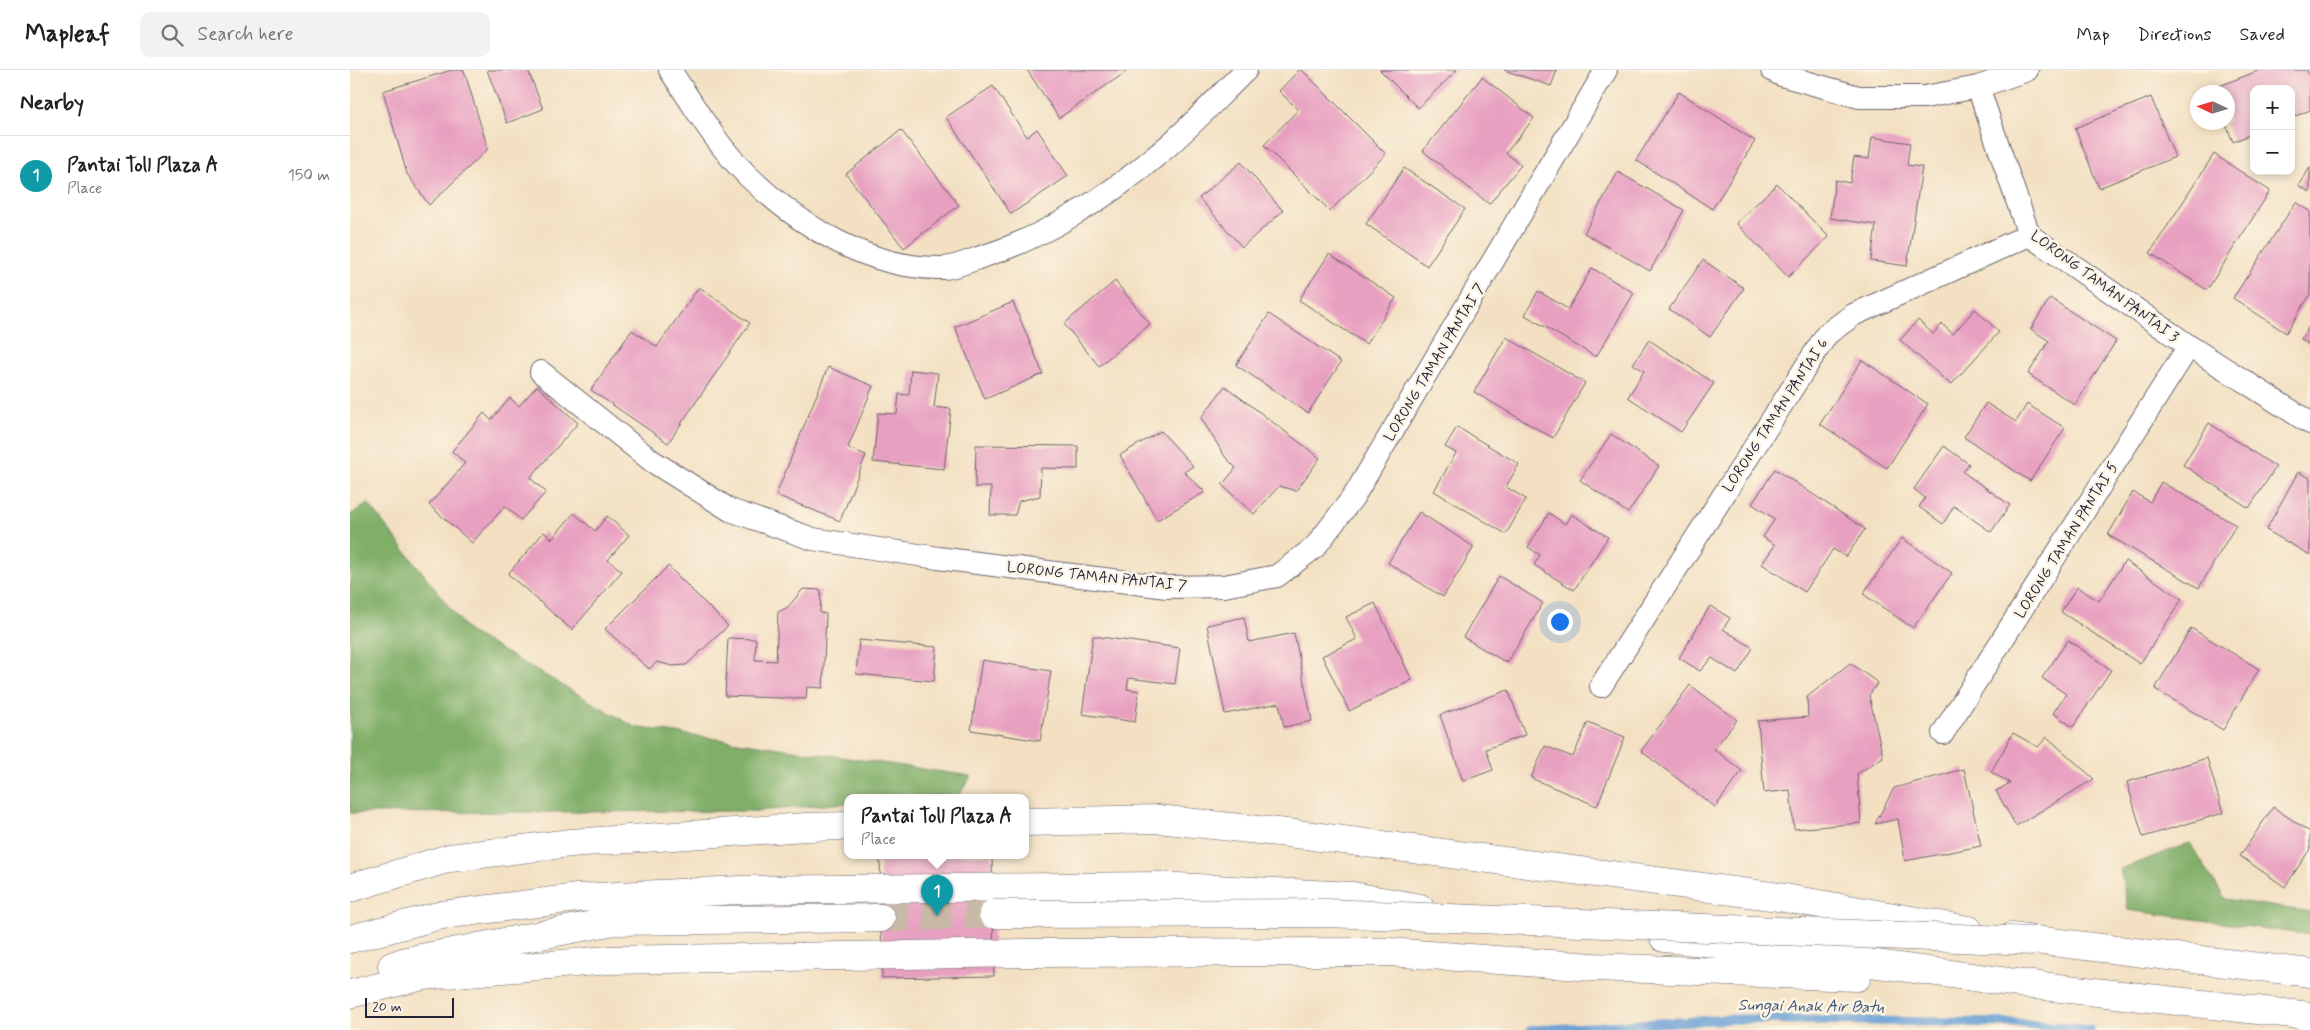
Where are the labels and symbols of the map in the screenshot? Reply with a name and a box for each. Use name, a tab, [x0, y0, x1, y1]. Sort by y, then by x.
north arrow	[2190, 85, 2235, 130]
street label: LORONG TAMAN PANTAI 3	[2026, 226, 2183, 348]
street label: LORONG TAMAN PANTAI 7	[1380, 280, 1490, 445]
street label: LORONG TAMAN PANTAI 6	[1719, 335, 1833, 496]
street label: LORONG TAMAN PANTAI 5	[2010, 459, 2123, 623]
street label: LORONG TAMAN PANTAI 7	[1006, 558, 1188, 596]
your location	[1547, 609, 1573, 635]
pin: 1	[921, 875, 953, 916]
scale bar	[365, 995, 454, 1018]
water label: Sungai Anak Air Batu	[1738, 995, 1885, 1020]

